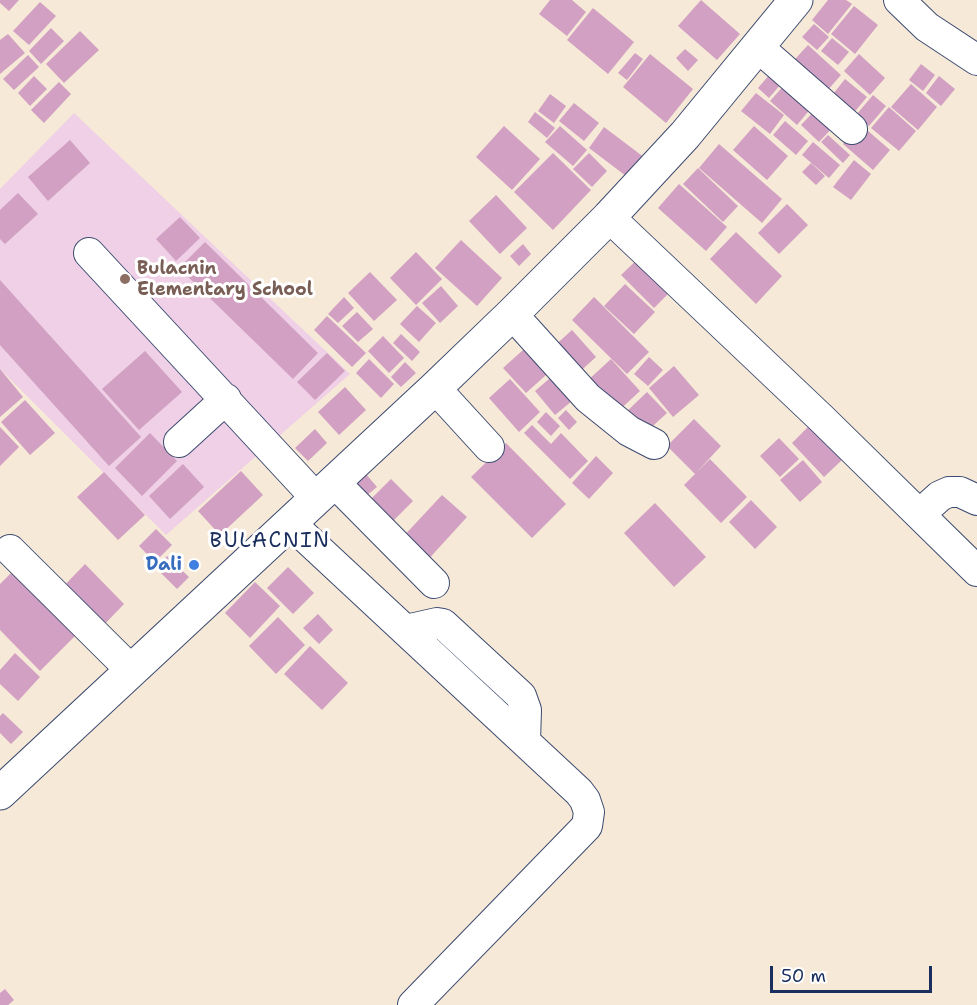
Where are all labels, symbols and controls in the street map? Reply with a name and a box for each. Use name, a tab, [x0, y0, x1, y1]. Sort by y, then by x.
place label: Bulacnin Elementary School	[137, 258, 313, 300]
marker: Bulacnin Elementary School	[118, 272, 132, 286]
district label: BULACNIN	[209, 529, 331, 555]
place label: Dali	[146, 554, 182, 576]
marker: Dali	[187, 558, 201, 572]
scale bar	[773, 954, 935, 992]
text: 50 m	[781, 964, 826, 988]

